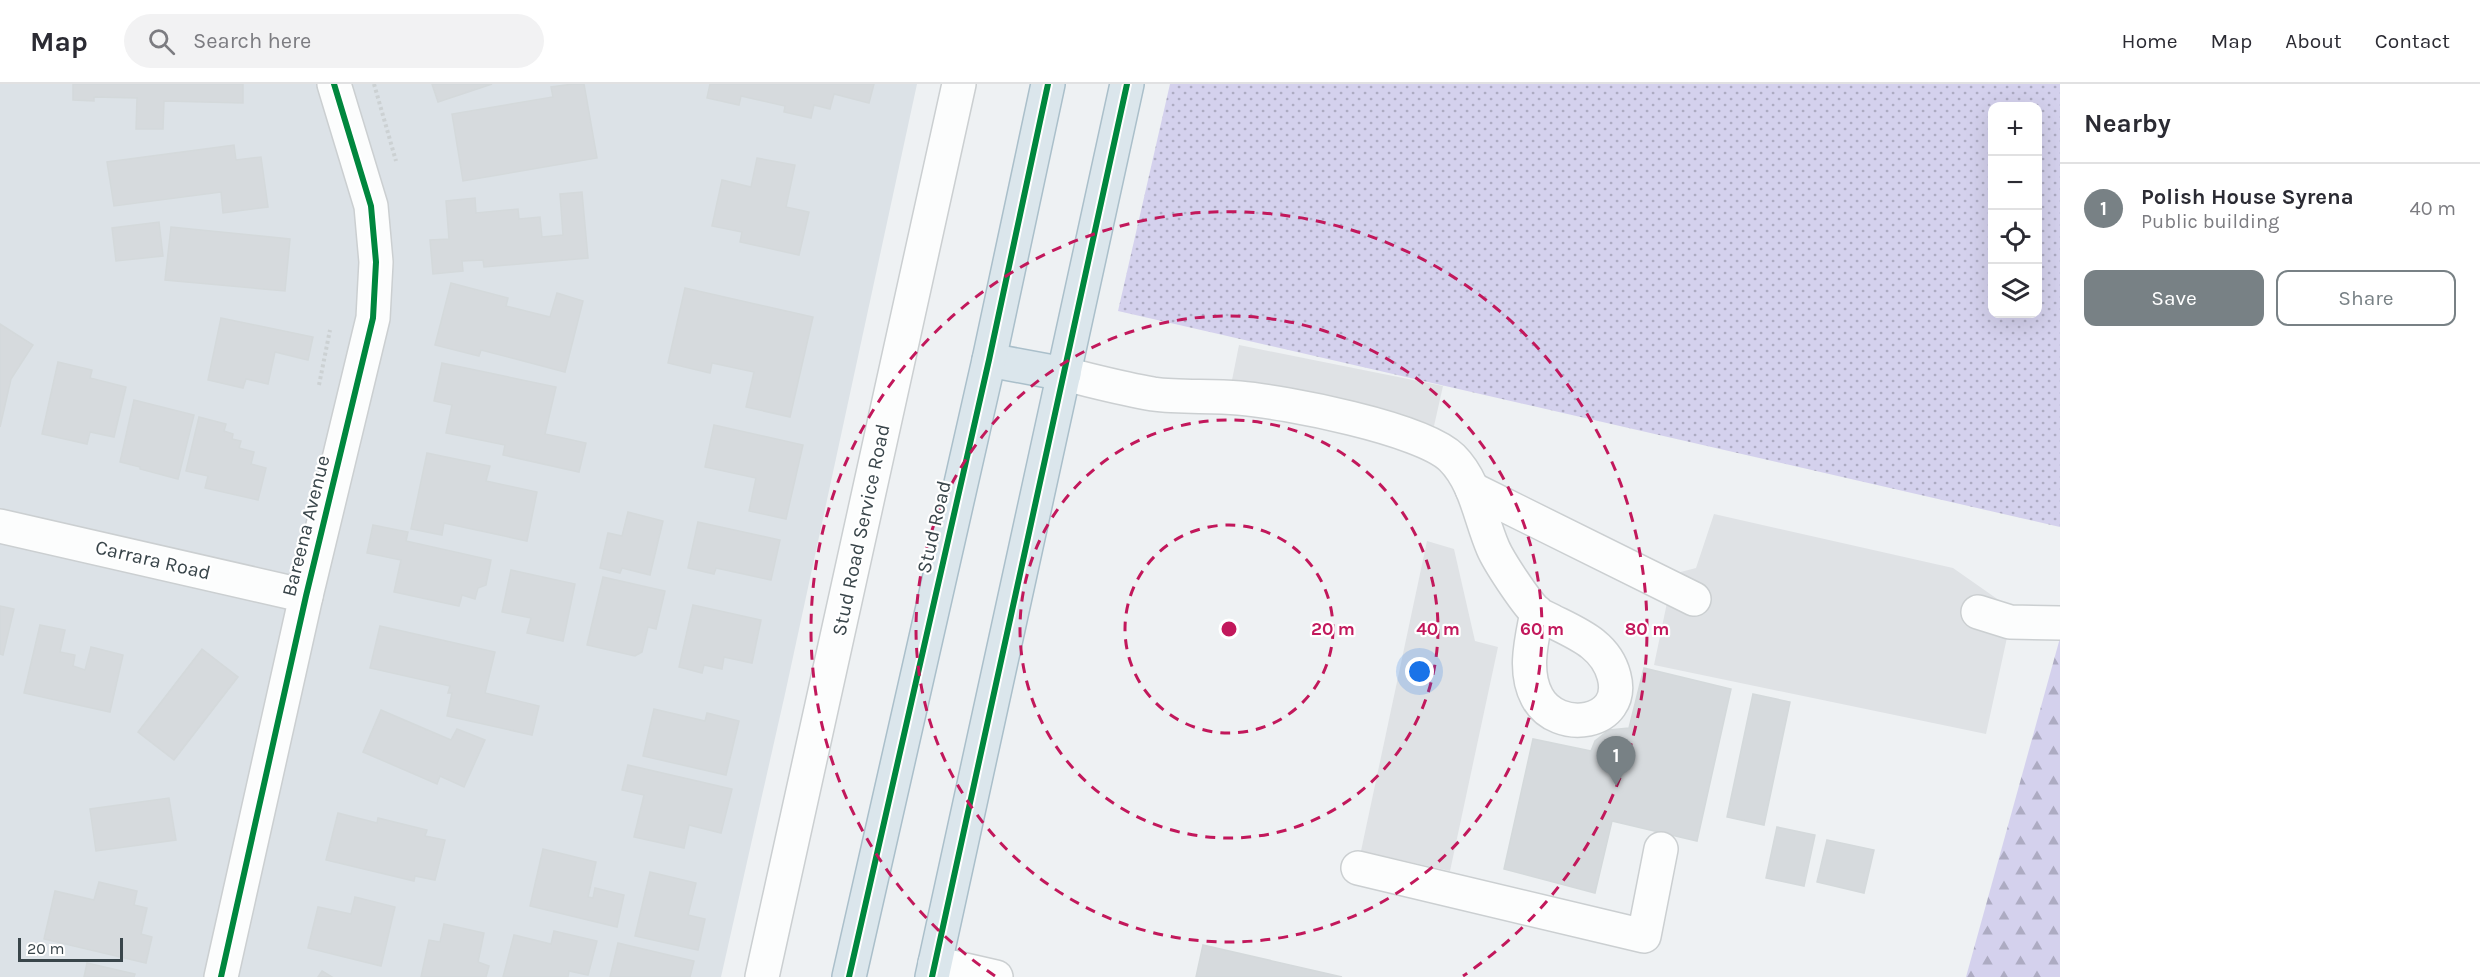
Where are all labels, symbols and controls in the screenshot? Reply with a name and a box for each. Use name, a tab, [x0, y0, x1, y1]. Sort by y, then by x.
search box	[124, 14, 544, 68]
text: Map	[30, 25, 88, 58]
icon: search	[145, 25, 178, 58]
text: Search here	[193, 28, 311, 54]
text: Home	[2122, 29, 2178, 53]
text: Map	[2211, 29, 2252, 53]
text: About	[2285, 29, 2342, 53]
text: Contact	[2375, 29, 2450, 53]
map controls	[1988, 102, 2042, 318]
button: +	[1988, 102, 2042, 156]
text: Nearby	[2084, 108, 2171, 139]
button: −	[1988, 156, 2042, 210]
text: Polish House Syrena	[2141, 184, 2354, 210]
text: 1	[2100, 197, 2107, 220]
text: 40 m	[2410, 197, 2456, 220]
button: locate	[1988, 210, 2042, 264]
text: Public building	[2141, 210, 2279, 233]
button: layers	[1988, 264, 2042, 318]
button: Save	[2084, 270, 2264, 326]
button: Share	[2276, 270, 2456, 326]
street label: Stud Road Service Road	[827, 422, 895, 638]
street label: Bareena Avenue	[277, 453, 335, 599]
street label: Stud Road	[912, 478, 956, 576]
street label: Carrara Road	[93, 536, 213, 584]
text: 20 m	[1311, 618, 1355, 640]
text: 40 m	[1416, 618, 1460, 640]
text: 60 m	[1520, 618, 1564, 640]
text: 80 m	[1625, 618, 1669, 640]
centre of rings	[1219, 619, 1239, 639]
your location	[1405, 657, 1434, 686]
pin: 1	[1596, 736, 1636, 786]
scale bar	[18, 935, 123, 962]
text: 20 m	[27, 939, 65, 958]

